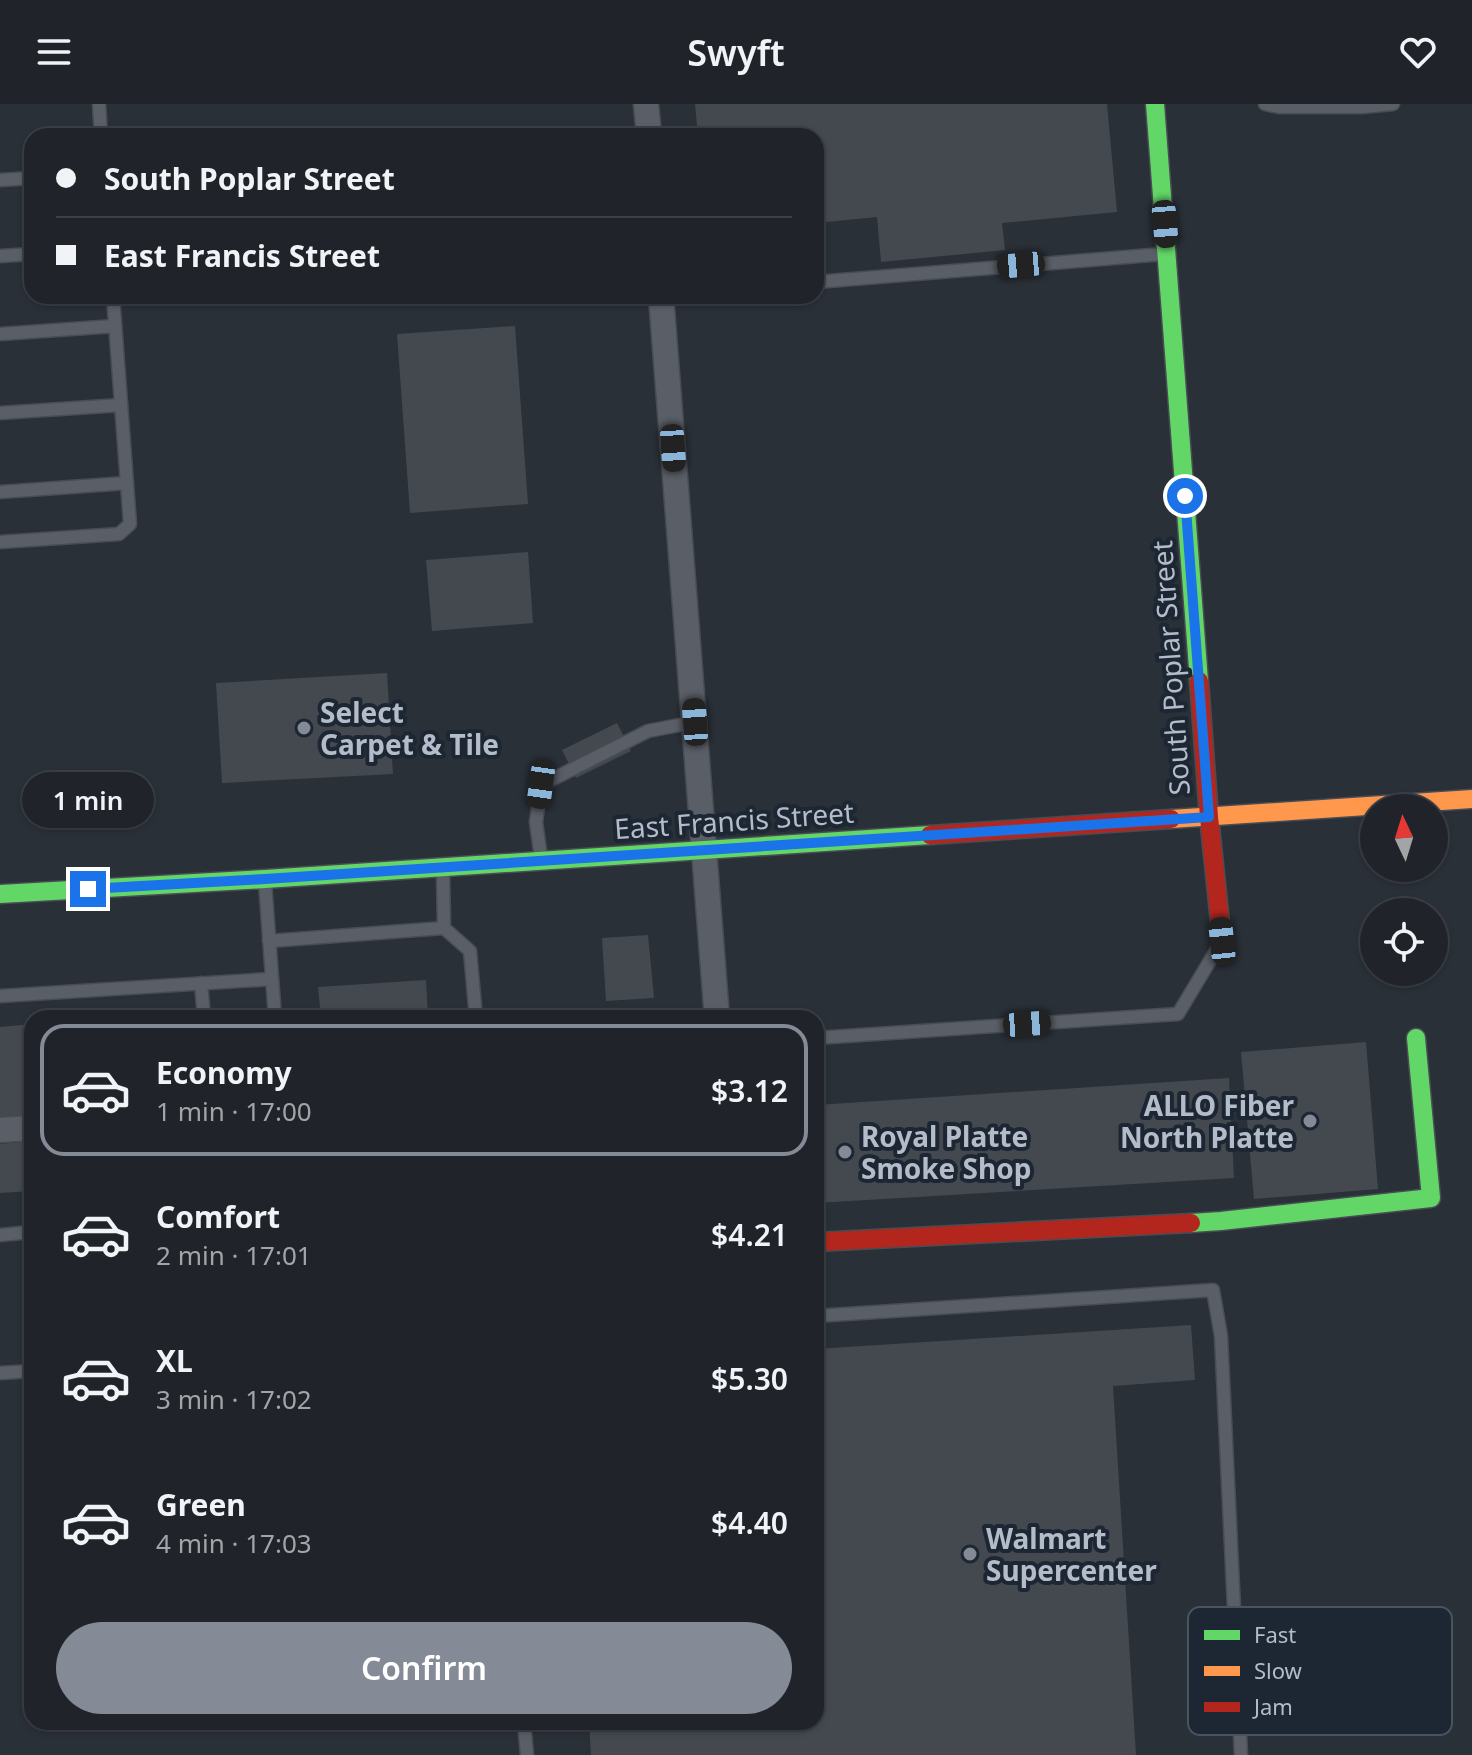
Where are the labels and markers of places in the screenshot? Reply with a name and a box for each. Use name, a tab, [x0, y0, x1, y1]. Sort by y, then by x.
place label: Select Carpet & Tile	[320, 693, 499, 763]
marker: Select Carpet & Tile	[295, 719, 313, 737]
place label: ALLO Fiber North Platte	[1120, 1086, 1294, 1156]
marker: ALLO Fiber North Platte	[1301, 1112, 1319, 1130]
place label: Royal Platte Smoke Shop	[861, 1117, 1031, 1187]
marker: Royal Platte Smoke Shop	[836, 1143, 854, 1161]
place label: Walmart Supercenter	[986, 1519, 1157, 1589]
marker: Walmart Supercenter	[961, 1545, 979, 1563]

